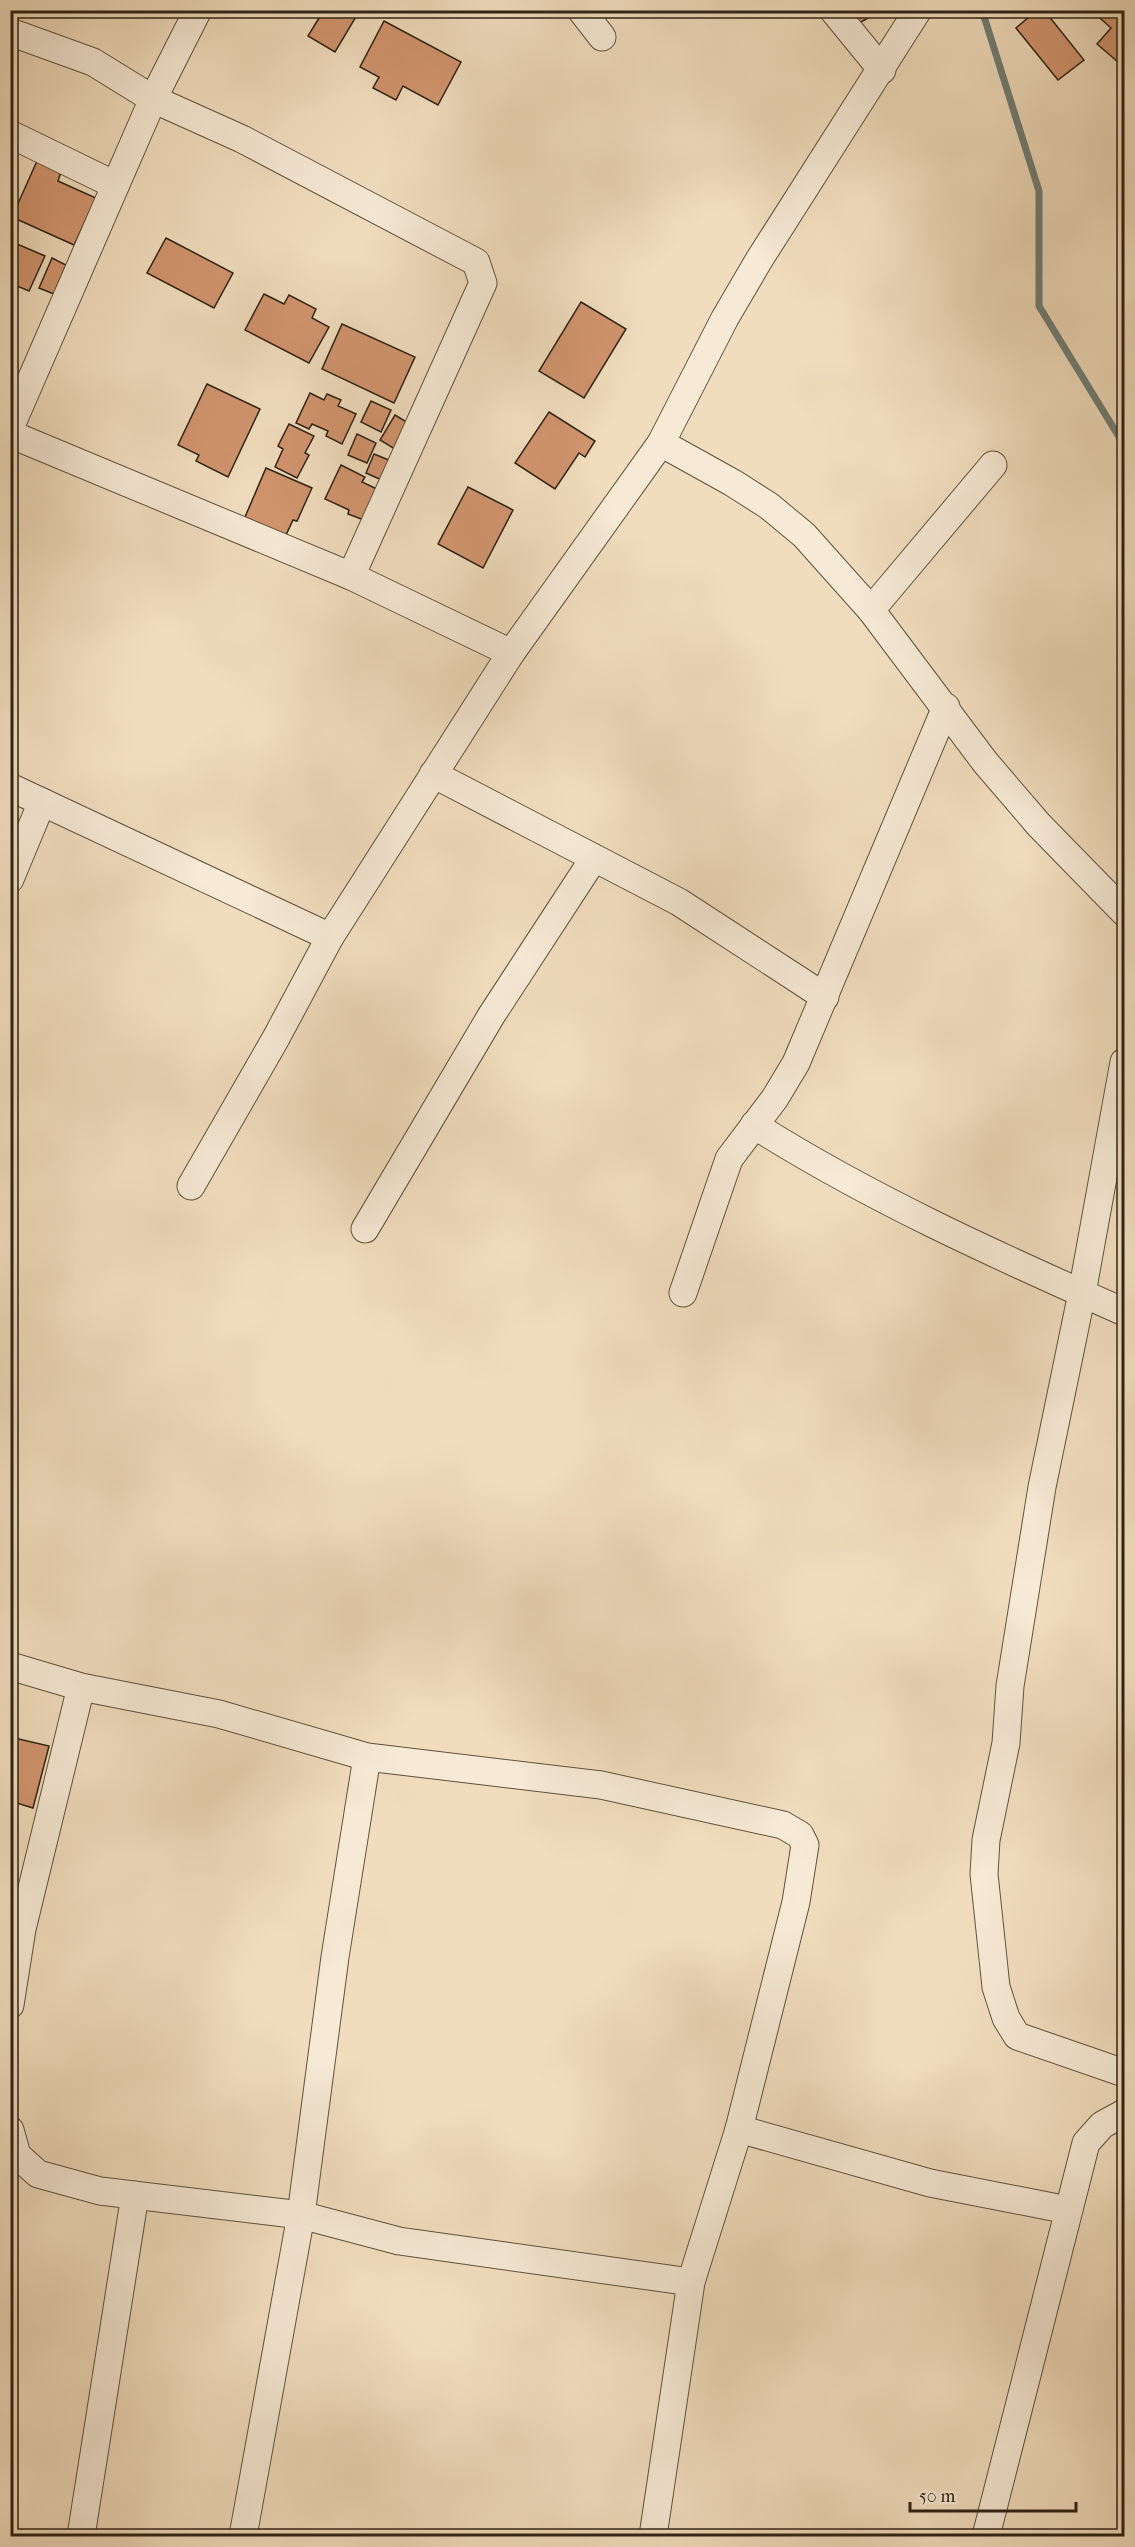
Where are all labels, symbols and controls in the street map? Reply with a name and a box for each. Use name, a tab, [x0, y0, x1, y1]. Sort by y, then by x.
scale bar	[910, 2475, 1076, 2513]
text: 50 m	[919, 2486, 956, 2507]

